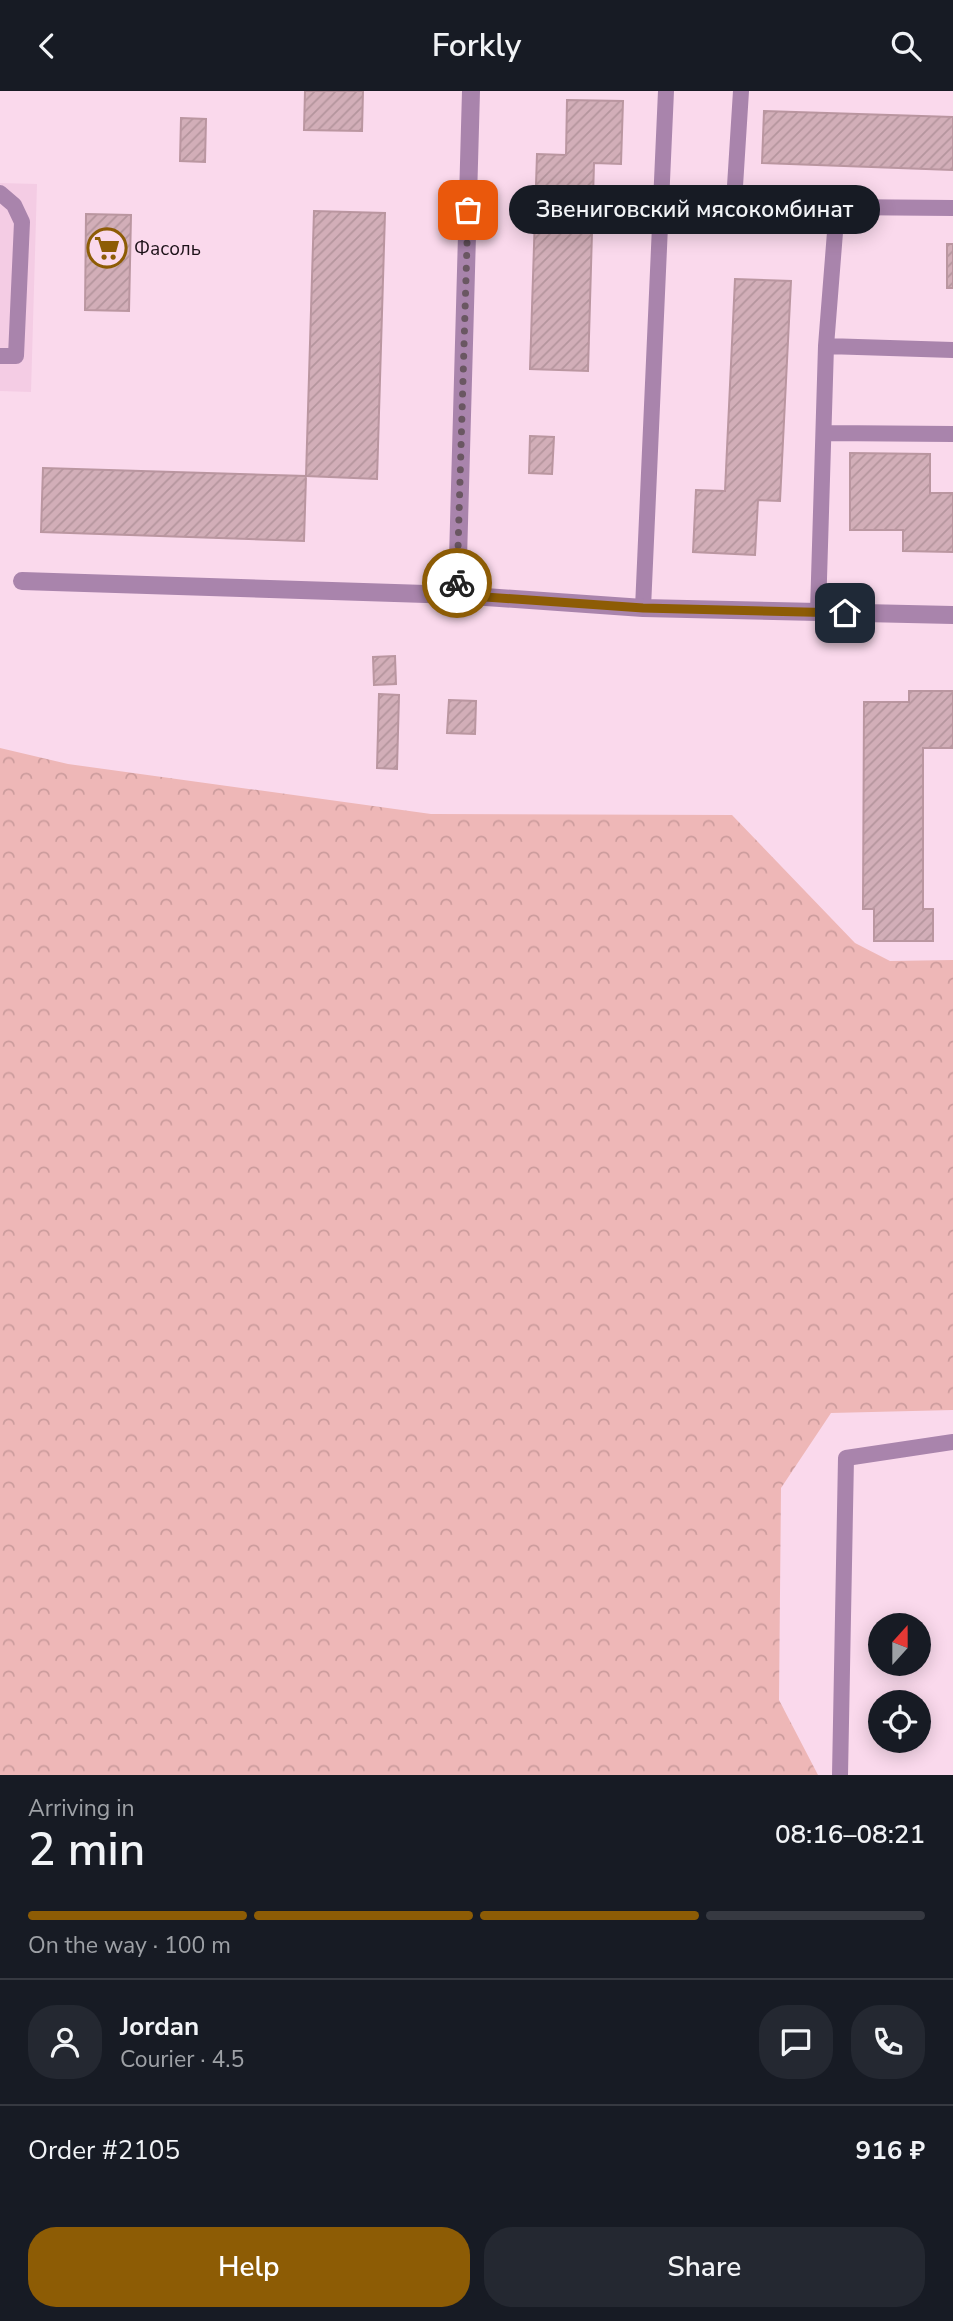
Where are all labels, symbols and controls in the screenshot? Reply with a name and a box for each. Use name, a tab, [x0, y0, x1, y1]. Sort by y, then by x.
text: Forkly	[432, 24, 521, 67]
icon: back	[28, 27, 66, 65]
icon: search	[887, 27, 925, 65]
pin	[438, 180, 498, 240]
callout: Звениговский мясокомбинат	[510, 185, 881, 235]
icon: bag	[449, 191, 487, 229]
text: Звениговский мясокомбинат	[536, 194, 853, 225]
supermarket icon: Фасоль	[86, 227, 128, 269]
place label: Фасоль	[134, 236, 201, 262]
courier	[422, 548, 492, 618]
icon: bike	[438, 564, 476, 602]
pin	[815, 583, 875, 643]
icon: home	[826, 594, 864, 632]
north arrow	[868, 1613, 931, 1677]
map controls	[868, 1613, 931, 1753]
button: locate	[868, 1690, 931, 1753]
text: Arriving in	[28, 1793, 135, 1824]
text: 08:16–08:21	[775, 1817, 925, 1852]
text: 2 min	[28, 1818, 145, 1881]
text: On the way · 100 m	[28, 1930, 231, 1961]
button: person	[28, 2005, 102, 2079]
button: chat	[759, 2005, 833, 2079]
button: phone	[851, 2005, 925, 2079]
text: Jordan	[120, 2009, 199, 2044]
text: Courier · 4.5	[120, 2044, 244, 2075]
text: Order #2105	[28, 2133, 180, 2168]
text: 916 ₽	[856, 2133, 925, 2168]
button: Help	[28, 2227, 470, 2307]
button: Share	[484, 2227, 925, 2307]

